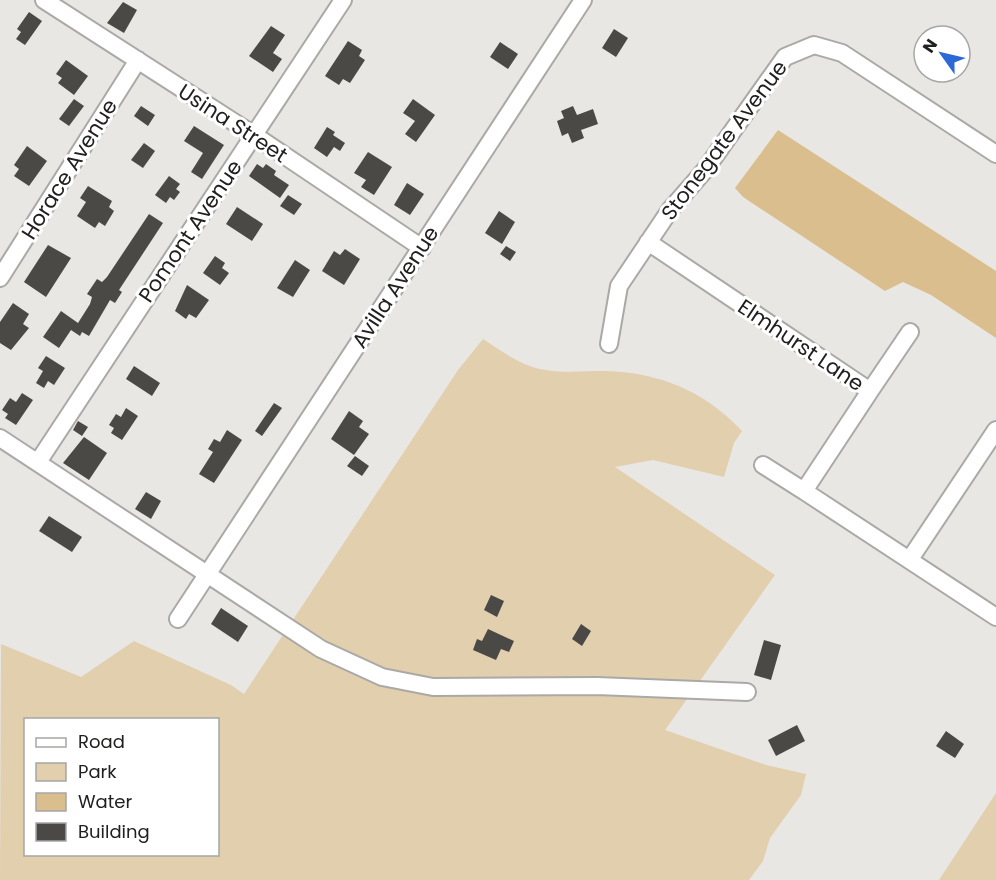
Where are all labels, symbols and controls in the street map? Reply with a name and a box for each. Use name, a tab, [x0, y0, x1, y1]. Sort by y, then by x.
north arrow	[912, 24, 972, 84]
text: N	[917, 34, 943, 57]
street label: Stonegate Avenue	[654, 54, 794, 226]
street label: Usina Street	[173, 77, 293, 169]
street label: Horace Avenue	[14, 93, 124, 245]
street label: Pomont Avenue	[132, 154, 248, 308]
street label: Avilla Avenue	[345, 220, 445, 354]
street label: Elmhurst Lane	[732, 292, 870, 398]
legend	[24, 718, 219, 856]
text: Road	[78, 729, 125, 754]
text: Park	[78, 759, 117, 784]
text: Water	[78, 789, 132, 814]
text: Building	[78, 819, 150, 844]

